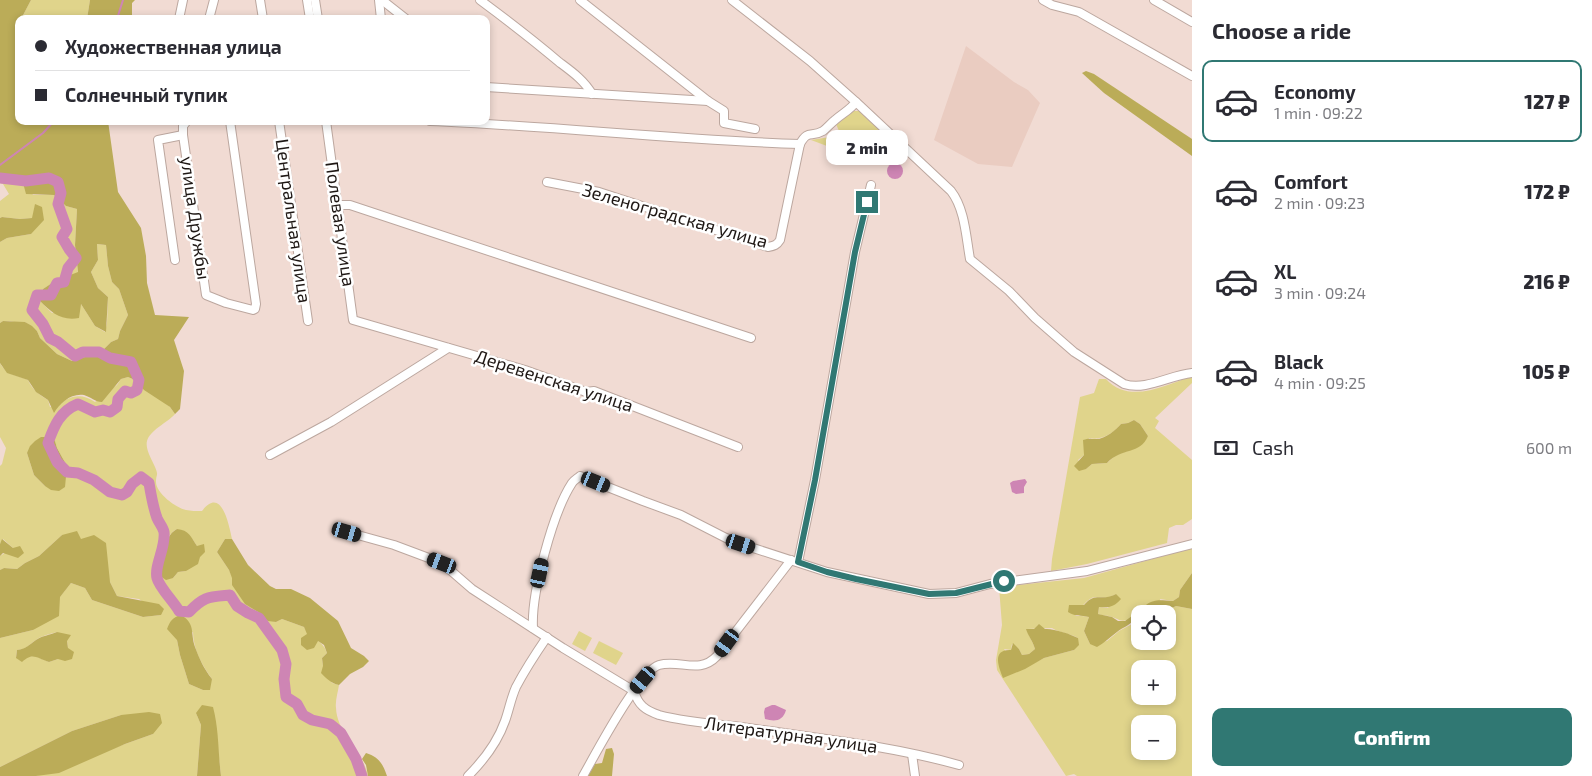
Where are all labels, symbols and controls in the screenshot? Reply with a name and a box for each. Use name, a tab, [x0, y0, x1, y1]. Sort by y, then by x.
text: Choose a ride	[1212, 17, 1351, 43]
text: Художественная улица	[65, 35, 282, 58]
icon: car	[1214, 79, 1259, 124]
text: Economy	[1274, 80, 1356, 103]
text: Солнечный тупик	[65, 83, 228, 106]
text: 127 ₽	[1524, 90, 1570, 113]
text: 1 min · 09:22	[1274, 103, 1363, 122]
callout: 2 min	[826, 130, 908, 164]
street label: Центральная улица	[272, 137, 316, 304]
text: 2 min	[846, 138, 888, 157]
street label: улица Дружбы	[176, 155, 216, 281]
street label: Полевая улица	[321, 160, 361, 288]
icon: car	[1214, 169, 1259, 214]
text: Comfort	[1274, 170, 1348, 193]
street label: Зеленоградская улица	[580, 178, 771, 252]
text: 172 ₽	[1524, 180, 1570, 203]
route end	[856, 191, 878, 213]
text: 2 min · 09:23	[1274, 193, 1365, 212]
icon: car	[1214, 259, 1259, 304]
text: XL	[1274, 260, 1296, 283]
text: 216 ₽	[1523, 270, 1570, 293]
text: 3 min · 09:24	[1274, 283, 1366, 302]
street label: Деревенская улица	[472, 344, 636, 416]
icon: car	[1214, 349, 1259, 394]
text: Black	[1274, 350, 1324, 373]
text: 105 ₽	[1523, 360, 1570, 383]
text: 4 min · 09:25	[1274, 373, 1366, 392]
icon: cash	[1212, 434, 1240, 462]
text: Cash	[1252, 436, 1294, 459]
text: 600 m	[1526, 438, 1572, 457]
car	[579, 469, 612, 495]
car	[330, 521, 363, 543]
car	[724, 532, 757, 556]
car	[425, 551, 458, 575]
car	[529, 557, 550, 589]
route start	[993, 570, 1015, 592]
map controls	[1131, 605, 1176, 760]
button: locate	[1131, 605, 1176, 650]
car	[712, 626, 741, 660]
button: +	[1131, 660, 1176, 705]
car	[627, 664, 658, 696]
button: Confirm	[1212, 708, 1572, 766]
street label: Литературная улица	[703, 711, 879, 757]
button: −	[1131, 715, 1176, 760]

